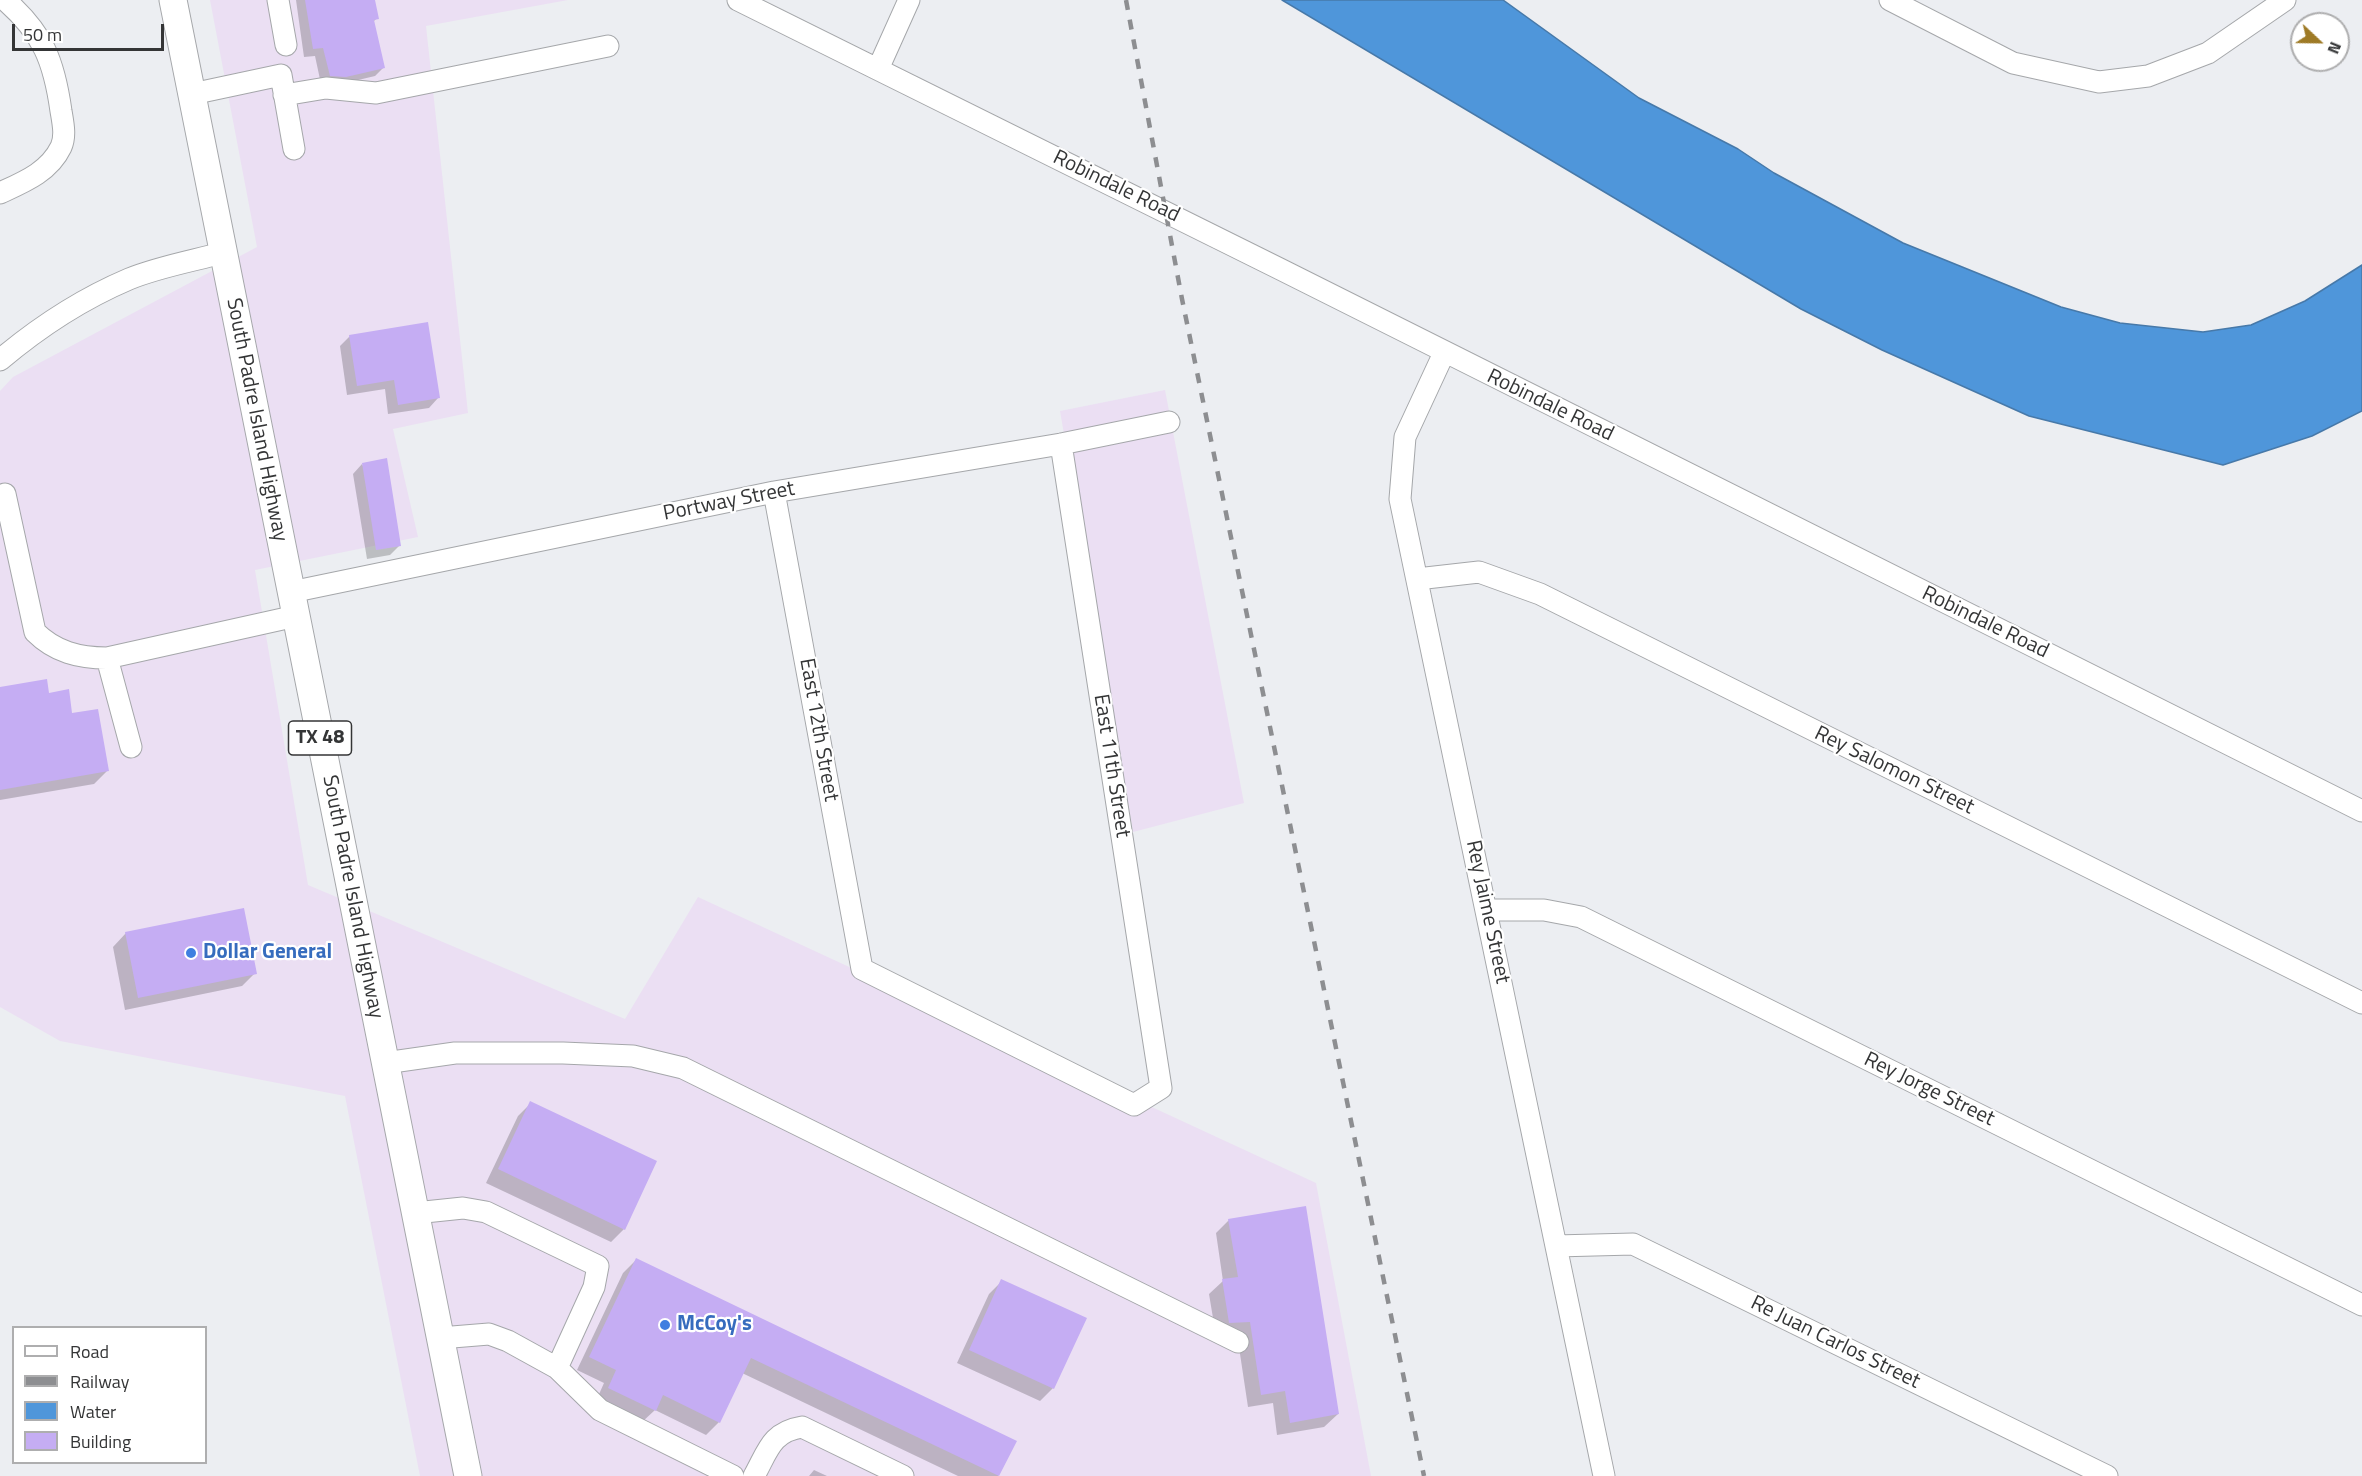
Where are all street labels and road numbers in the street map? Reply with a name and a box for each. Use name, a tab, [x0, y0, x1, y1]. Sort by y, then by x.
street label: Robindale Road	[1048, 145, 1184, 229]
street label: South Padre Island Highway	[220, 296, 292, 544]
street label: Robindale Road	[1482, 364, 1618, 448]
street label: Portway Street	[661, 477, 797, 527]
street label: Robindale Road	[1917, 581, 2053, 665]
street label: East 12th Street	[793, 657, 843, 803]
street label: East 11th Street	[1087, 693, 1135, 839]
road number: TX 48	[288, 721, 352, 755]
street label: Rey Salomon Street	[1810, 721, 1978, 821]
street label: South Padre Island Highway	[316, 773, 388, 1021]
street label: Rey Jaime Street	[1459, 838, 1515, 986]
street label: Rey Jorge Street	[1860, 1047, 1998, 1133]
street label: Re Juan Carlos Street	[1746, 1291, 1924, 1395]

